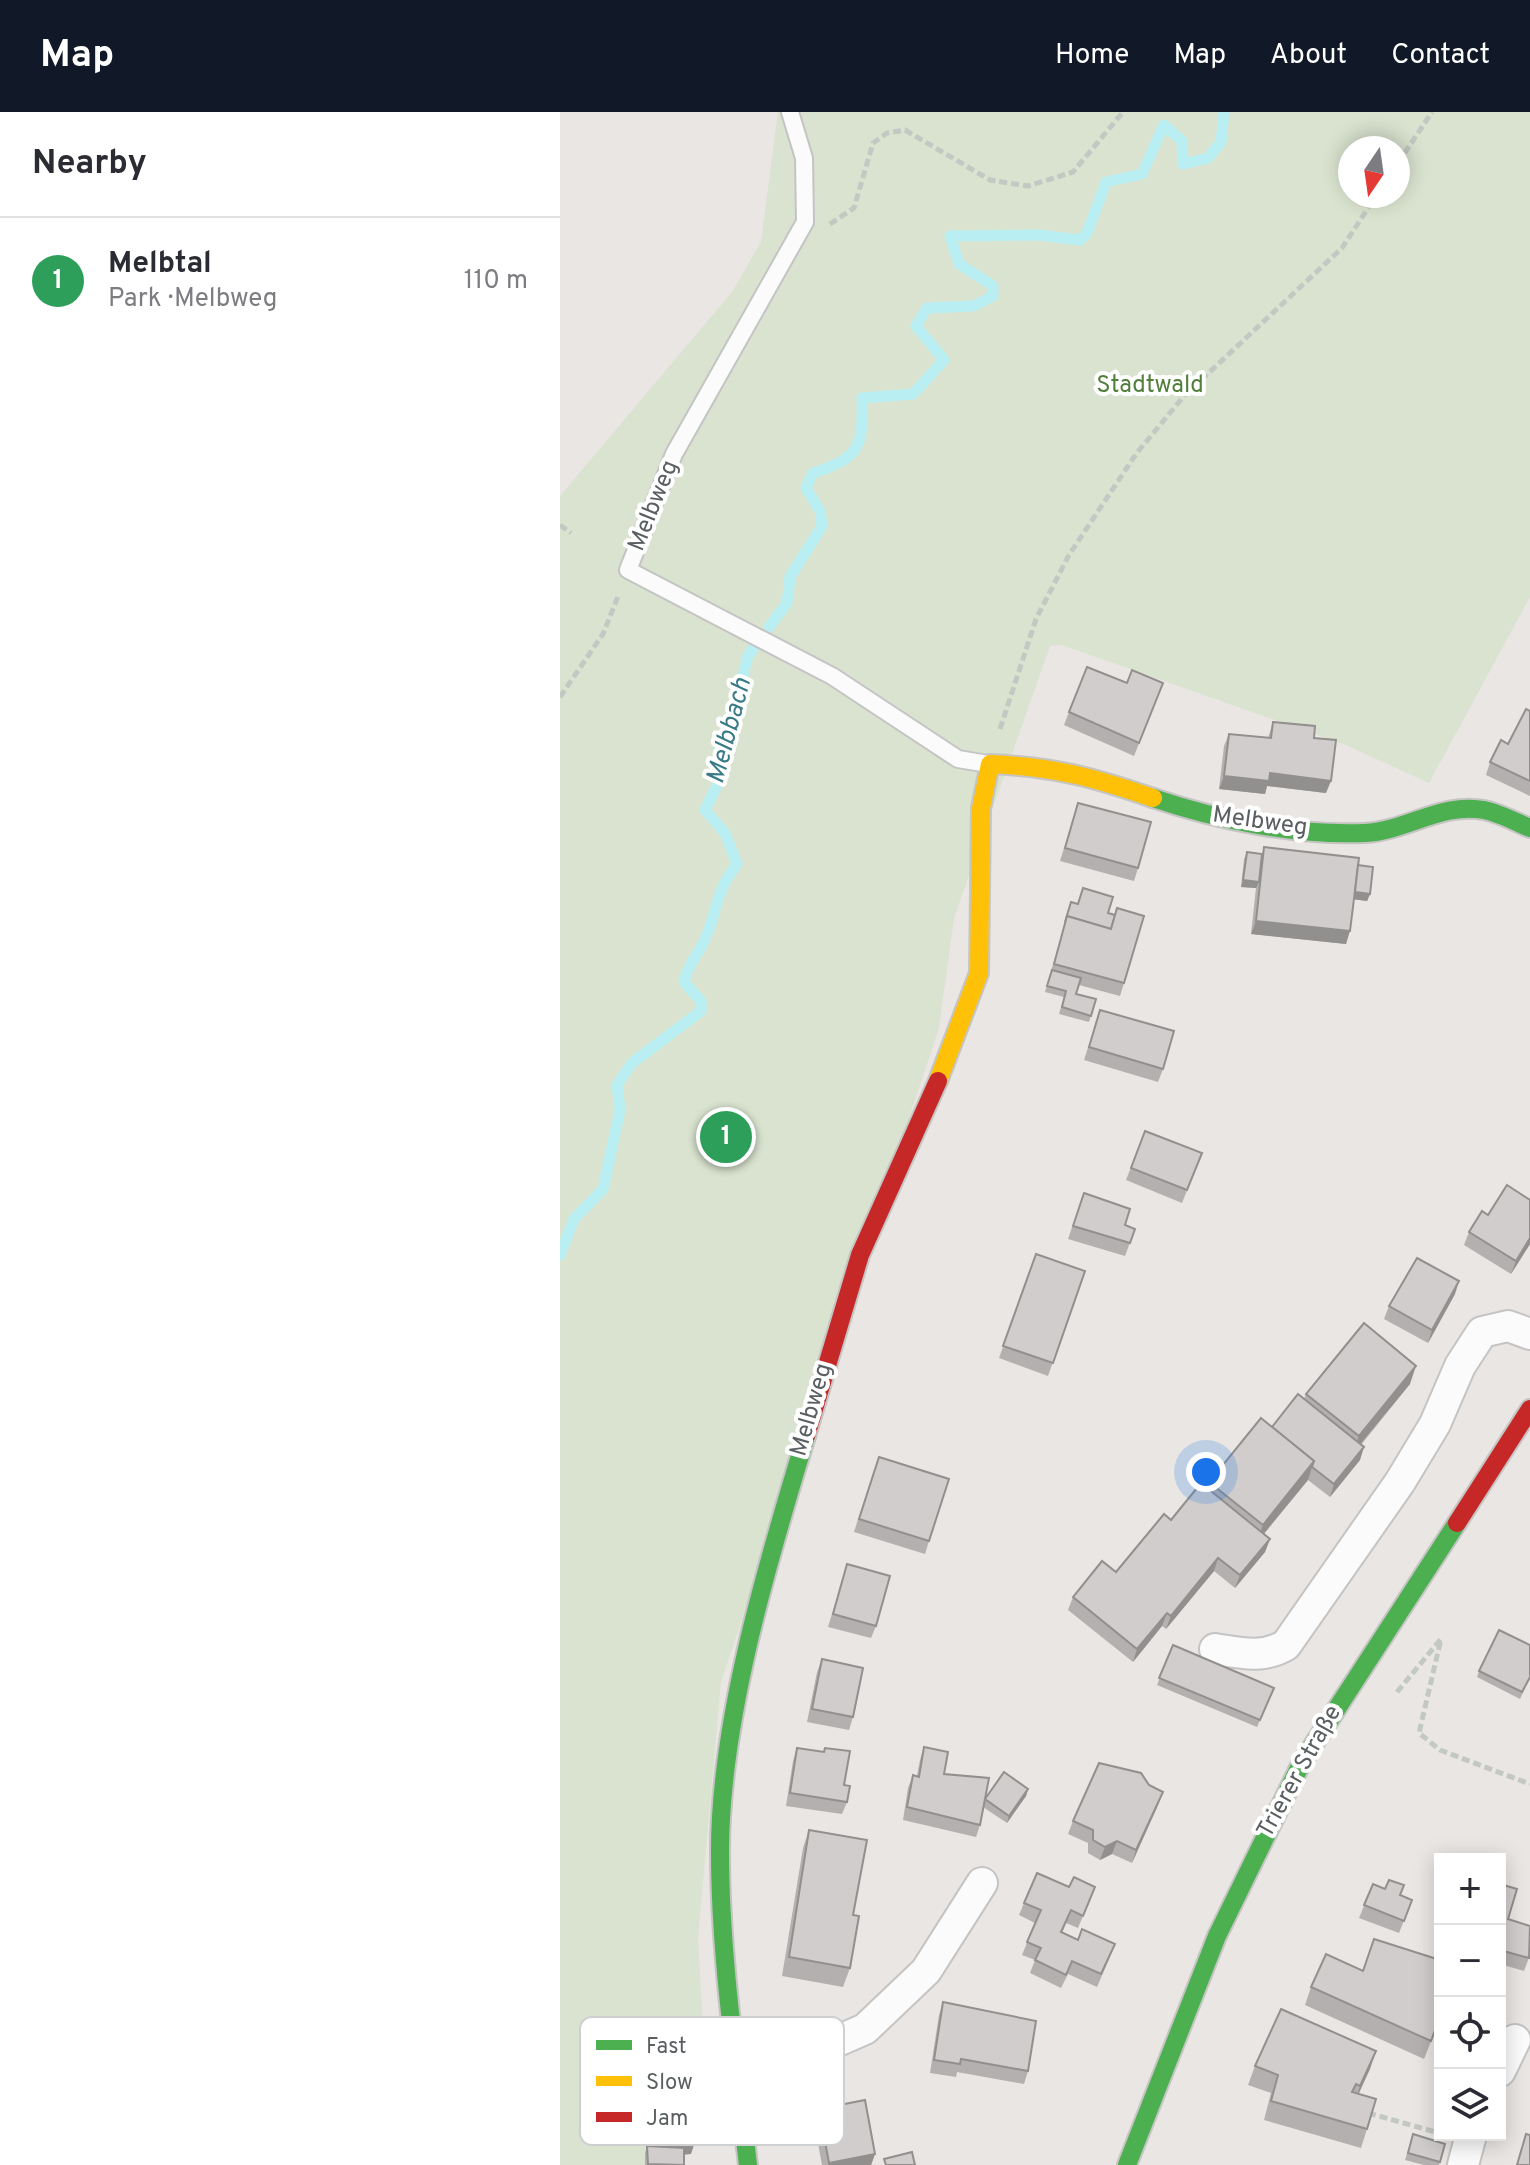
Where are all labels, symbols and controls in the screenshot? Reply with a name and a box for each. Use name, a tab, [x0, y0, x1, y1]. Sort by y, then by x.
text: Map	[40, 32, 114, 81]
text: Home	[1055, 38, 1129, 74]
text: Map	[1173, 38, 1226, 74]
text: About	[1270, 38, 1347, 74]
text: Contact	[1391, 38, 1490, 74]
north arrow	[1338, 136, 1410, 208]
text: Nearby	[32, 143, 147, 186]
text: Melbtal	[108, 246, 212, 283]
text: 1	[53, 265, 63, 298]
text: 110 m	[464, 265, 528, 298]
text: Park · Melbweg	[108, 283, 277, 316]
park label: Stadtwald	[1096, 371, 1204, 401]
street label: Melbweg	[622, 456, 686, 556]
water label: Melbbach	[700, 674, 760, 788]
street label: Melbweg	[1211, 800, 1309, 844]
pin: 1	[700, 1107, 752, 1167]
street label: Melbweg	[784, 1360, 840, 1460]
your location	[1186, 1452, 1226, 1492]
street label: Trierer Straße	[1251, 1700, 1349, 1844]
map controls	[1434, 1853, 1506, 2141]
button: +	[1434, 1853, 1506, 1925]
button: −	[1434, 1925, 1506, 1997]
button: locate	[1434, 1997, 1506, 2069]
legend	[580, 2017, 844, 2145]
text: Fast	[646, 2034, 687, 2061]
button: layers	[1434, 2069, 1506, 2141]
text: Slow	[646, 2070, 693, 2097]
text: Jam	[646, 2106, 689, 2133]

